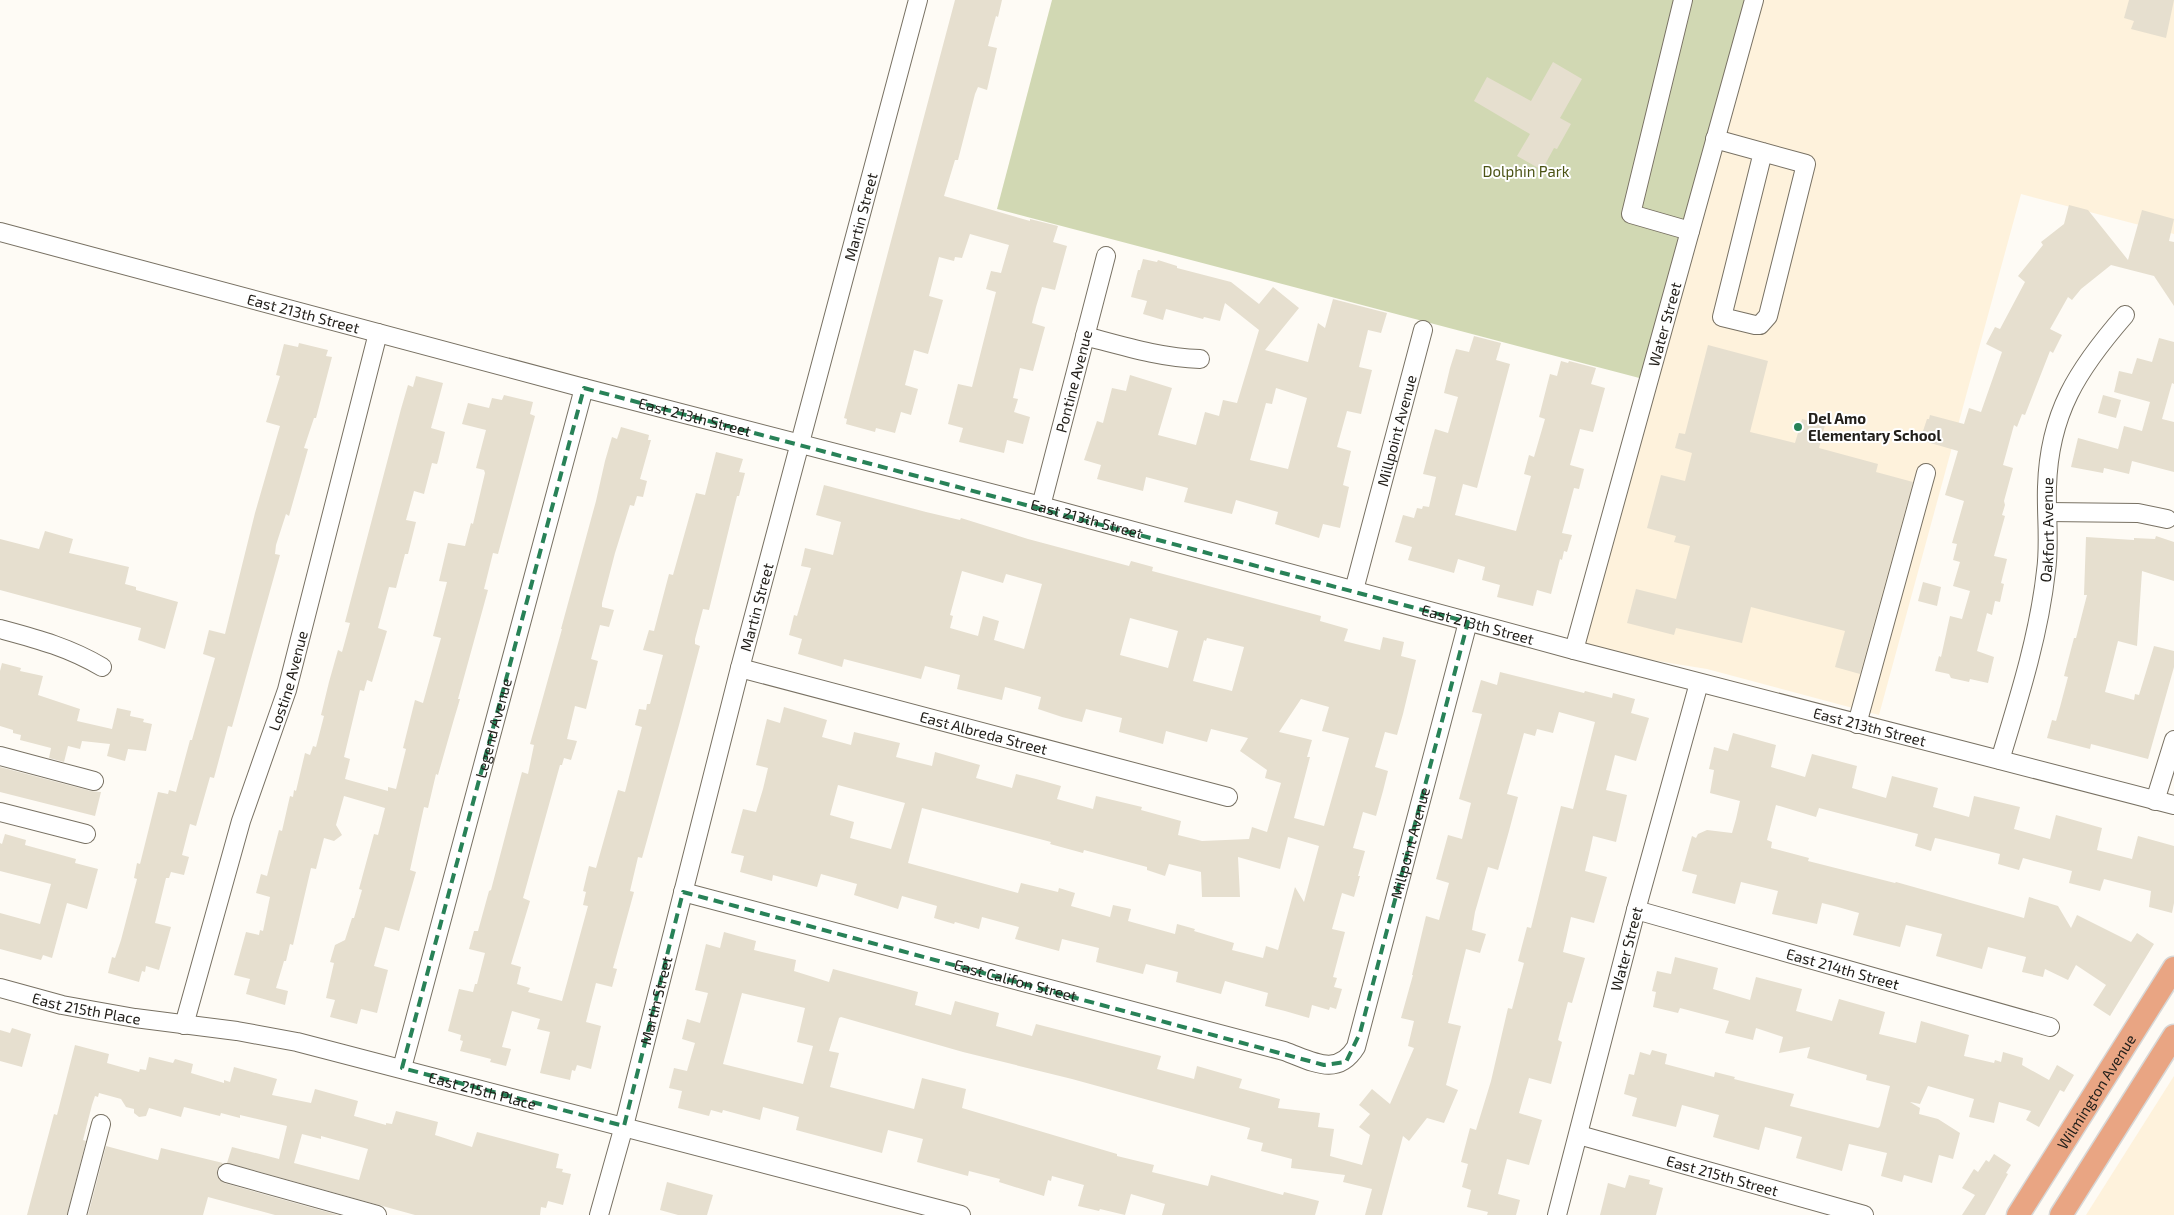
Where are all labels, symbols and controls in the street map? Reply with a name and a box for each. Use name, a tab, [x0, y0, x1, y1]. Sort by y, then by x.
park label: Dolphin Park	[1483, 162, 1570, 180]
street label: Martin Street	[840, 170, 881, 263]
street label: Water Street	[1644, 280, 1685, 369]
street label: East 213th Street	[245, 289, 362, 337]
street label: Pontine Avenue	[1051, 328, 1095, 434]
street label: Millpoint Avenue	[1373, 373, 1420, 488]
street label: East 213th Street	[637, 393, 753, 440]
place label: Del Amo Elementary School	[1808, 409, 1941, 445]
marker: Del Amo Elementary School	[1792, 421, 1804, 433]
street label: Oakfort Avenue	[2036, 477, 2057, 583]
street label: East 213th Street	[1029, 495, 1145, 542]
street label: Martin Street	[736, 561, 777, 653]
street label: East 213th Street	[1420, 600, 1536, 648]
street label: Lostine Avenue	[264, 629, 311, 733]
street label: Legend Avenue	[471, 676, 515, 780]
street label: East 213th Street	[1811, 703, 1928, 750]
street label: East Albreda Street	[918, 707, 1050, 758]
street label: Millpoint Avenue	[1387, 785, 1433, 900]
street label: Water Street	[1606, 904, 1646, 993]
street label: East 214th Street	[1784, 944, 1902, 993]
street label: Martin Street	[636, 954, 676, 1047]
street label: East Califon Street	[952, 955, 1079, 1005]
street label: East 215th Place	[30, 988, 142, 1028]
street label: Wilmington Avenue	[2053, 1031, 2139, 1152]
street label: East 215th Place	[427, 1068, 538, 1113]
street label: East 215th Street	[1664, 1151, 1781, 1200]

